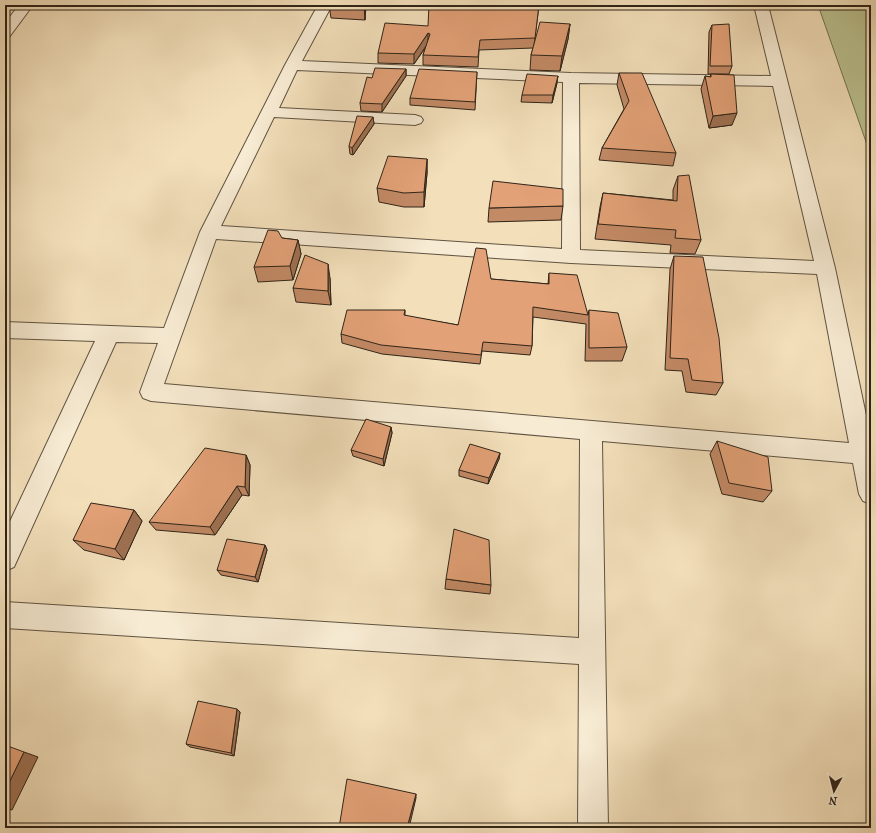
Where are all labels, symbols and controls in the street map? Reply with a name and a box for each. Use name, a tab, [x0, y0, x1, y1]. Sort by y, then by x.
north arrow	[814, 771, 854, 811]
text: N	[827, 793, 838, 807]

